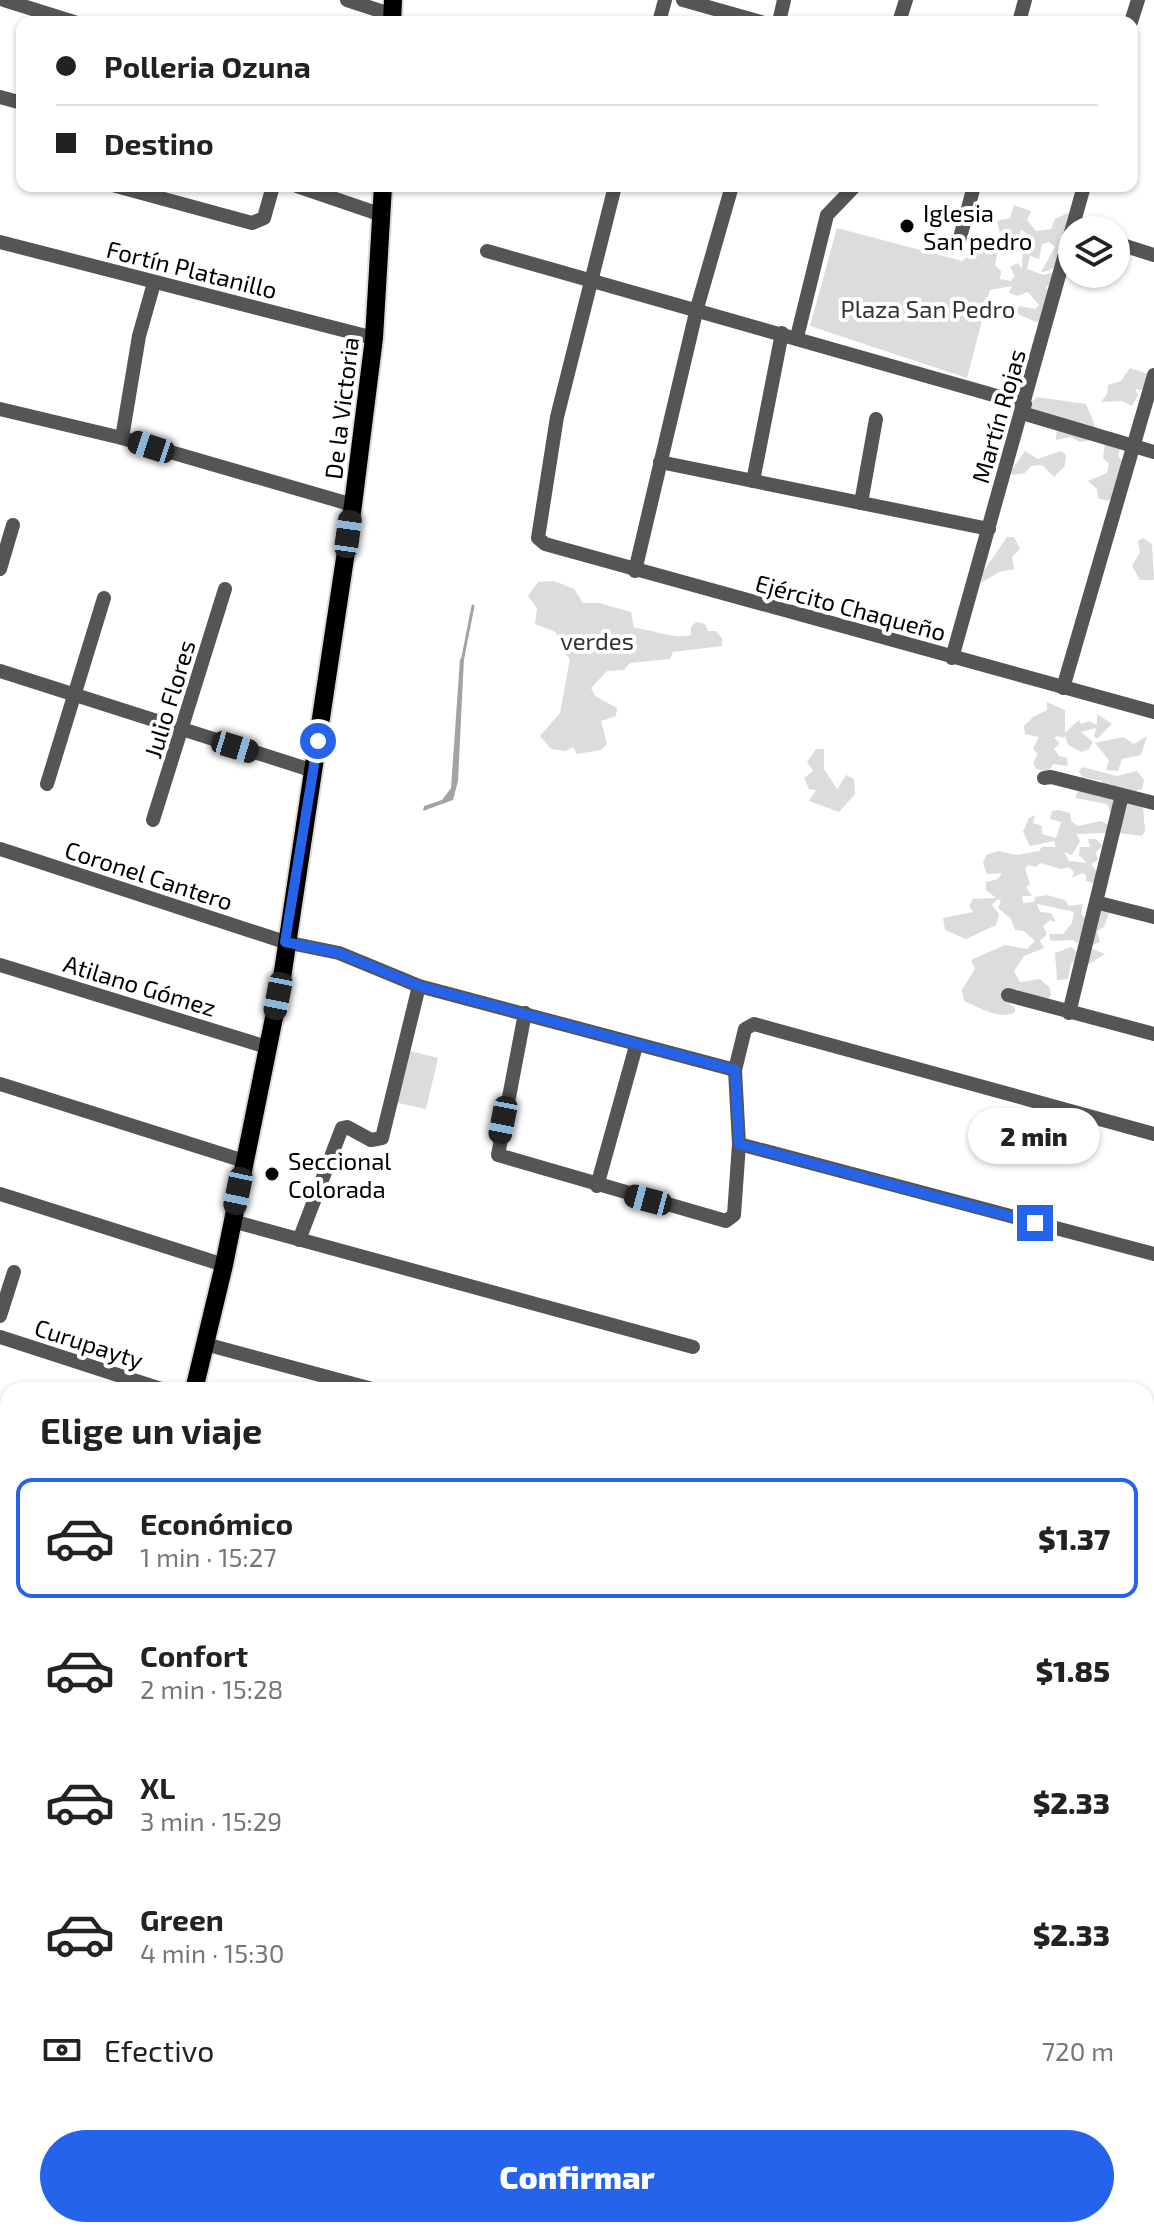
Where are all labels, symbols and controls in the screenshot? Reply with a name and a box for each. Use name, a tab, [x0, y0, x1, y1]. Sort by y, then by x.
text: Polleria Ozuna	[104, 48, 311, 84]
text: Destino	[104, 125, 214, 161]
place label: Iglesia San pedro	[923, 198, 1032, 255]
map controls	[1058, 216, 1130, 288]
button: layers	[1058, 216, 1130, 288]
marker: Iglesia San pedro	[898, 217, 916, 235]
street label: Fortín Platanillo	[104, 234, 280, 304]
park label: Plaza San Pedro	[841, 294, 1015, 323]
street label: De la Victoria	[318, 335, 364, 481]
street label: Martín Rojas	[965, 346, 1031, 486]
car	[124, 428, 178, 466]
car	[333, 509, 363, 559]
street label: Ejército Chaqueño	[753, 568, 949, 646]
park label: verdes	[560, 626, 634, 655]
street label: Julio Flores	[137, 636, 201, 762]
route start	[300, 723, 336, 759]
car	[209, 729, 261, 765]
street label: Coronel Cantero	[61, 834, 237, 916]
street label: Atilano Gómez	[60, 948, 220, 1022]
car	[262, 970, 294, 1022]
car	[487, 1094, 519, 1146]
callout: 2 min	[969, 1107, 1101, 1163]
text: 2 min	[1000, 1120, 1068, 1151]
place label: Seccional Colorada	[288, 1146, 391, 1203]
car	[221, 1165, 255, 1217]
marker: Seccional Colorada	[263, 1165, 281, 1183]
car	[622, 1182, 674, 1218]
route end	[1017, 1205, 1053, 1241]
street label: Curupayty	[31, 1312, 147, 1374]
text: Elige un viaje	[40, 1408, 262, 1451]
icon: car	[44, 1502, 116, 1574]
text: Económico	[140, 1505, 293, 1541]
text: $1.37	[1038, 1520, 1110, 1556]
text: 1 min · 15:27	[140, 1541, 277, 1572]
icon: car	[44, 1634, 116, 1706]
text: Confort	[140, 1637, 248, 1673]
text: $1.85	[1035, 1652, 1110, 1688]
text: 2 min · 15:28	[140, 1673, 283, 1704]
icon: car	[44, 1766, 116, 1838]
text: XL	[140, 1769, 175, 1805]
text: $2.33	[1033, 1784, 1110, 1820]
text: 3 min · 15:29	[140, 1805, 282, 1836]
icon: car	[44, 1898, 116, 1970]
text: Green	[140, 1901, 224, 1937]
text: $2.33	[1033, 1916, 1110, 1952]
text: 4 min · 15:30	[140, 1937, 284, 1968]
icon: cash	[40, 2028, 84, 2072]
text: Efectivo	[104, 2032, 214, 2068]
text: 720 m	[1042, 2035, 1114, 2066]
button: Confirmar	[40, 2130, 1114, 2222]

